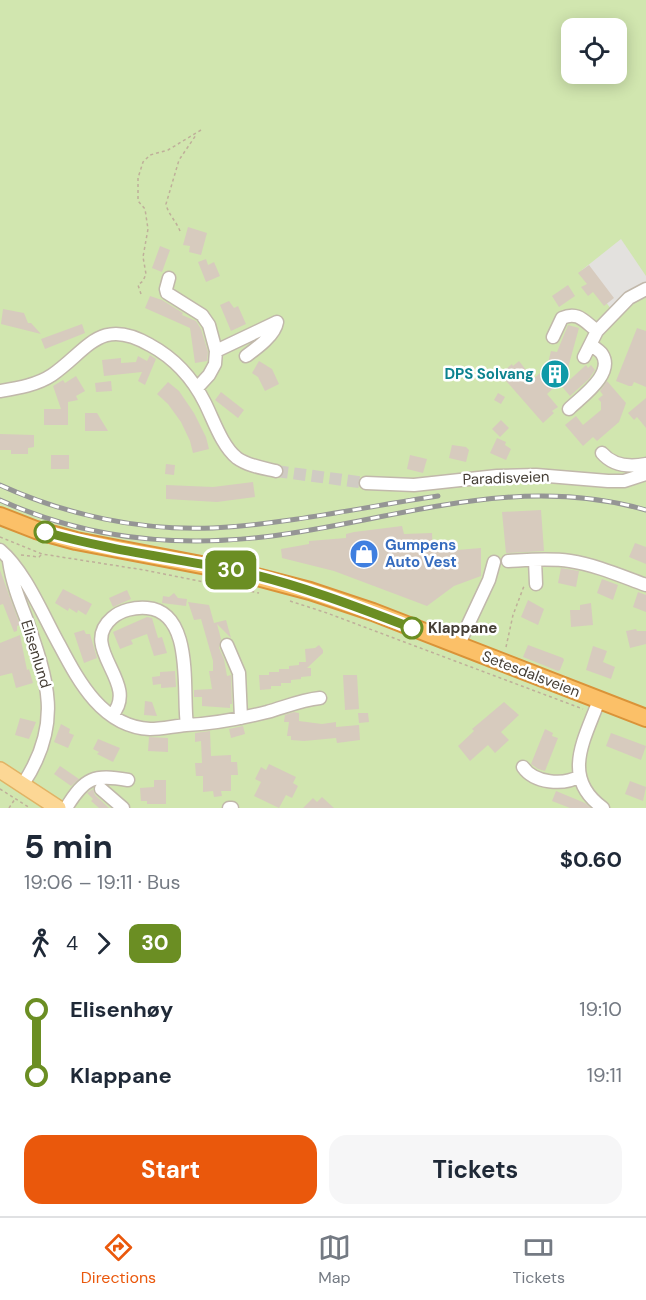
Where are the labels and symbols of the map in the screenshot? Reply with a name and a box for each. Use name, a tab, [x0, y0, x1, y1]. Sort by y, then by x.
building icon: DPS Solvang	[539, 358, 571, 390]
place label: DPS Solvang	[444, 364, 534, 384]
street label: Paradisveien	[462, 466, 550, 490]
unlabelled marker	[34, 521, 56, 543]
place label: Gumpens Auto Vest	[385, 535, 457, 572]
shop icon: Gumpens Auto Vest	[348, 538, 380, 570]
line badge: 30	[204, 550, 258, 590]
marker: Klappane	[401, 617, 423, 639]
street label: Elisenlund	[16, 618, 56, 690]
place label: Klappane	[428, 618, 497, 638]
street label: Setesdalsveien	[479, 646, 583, 702]

